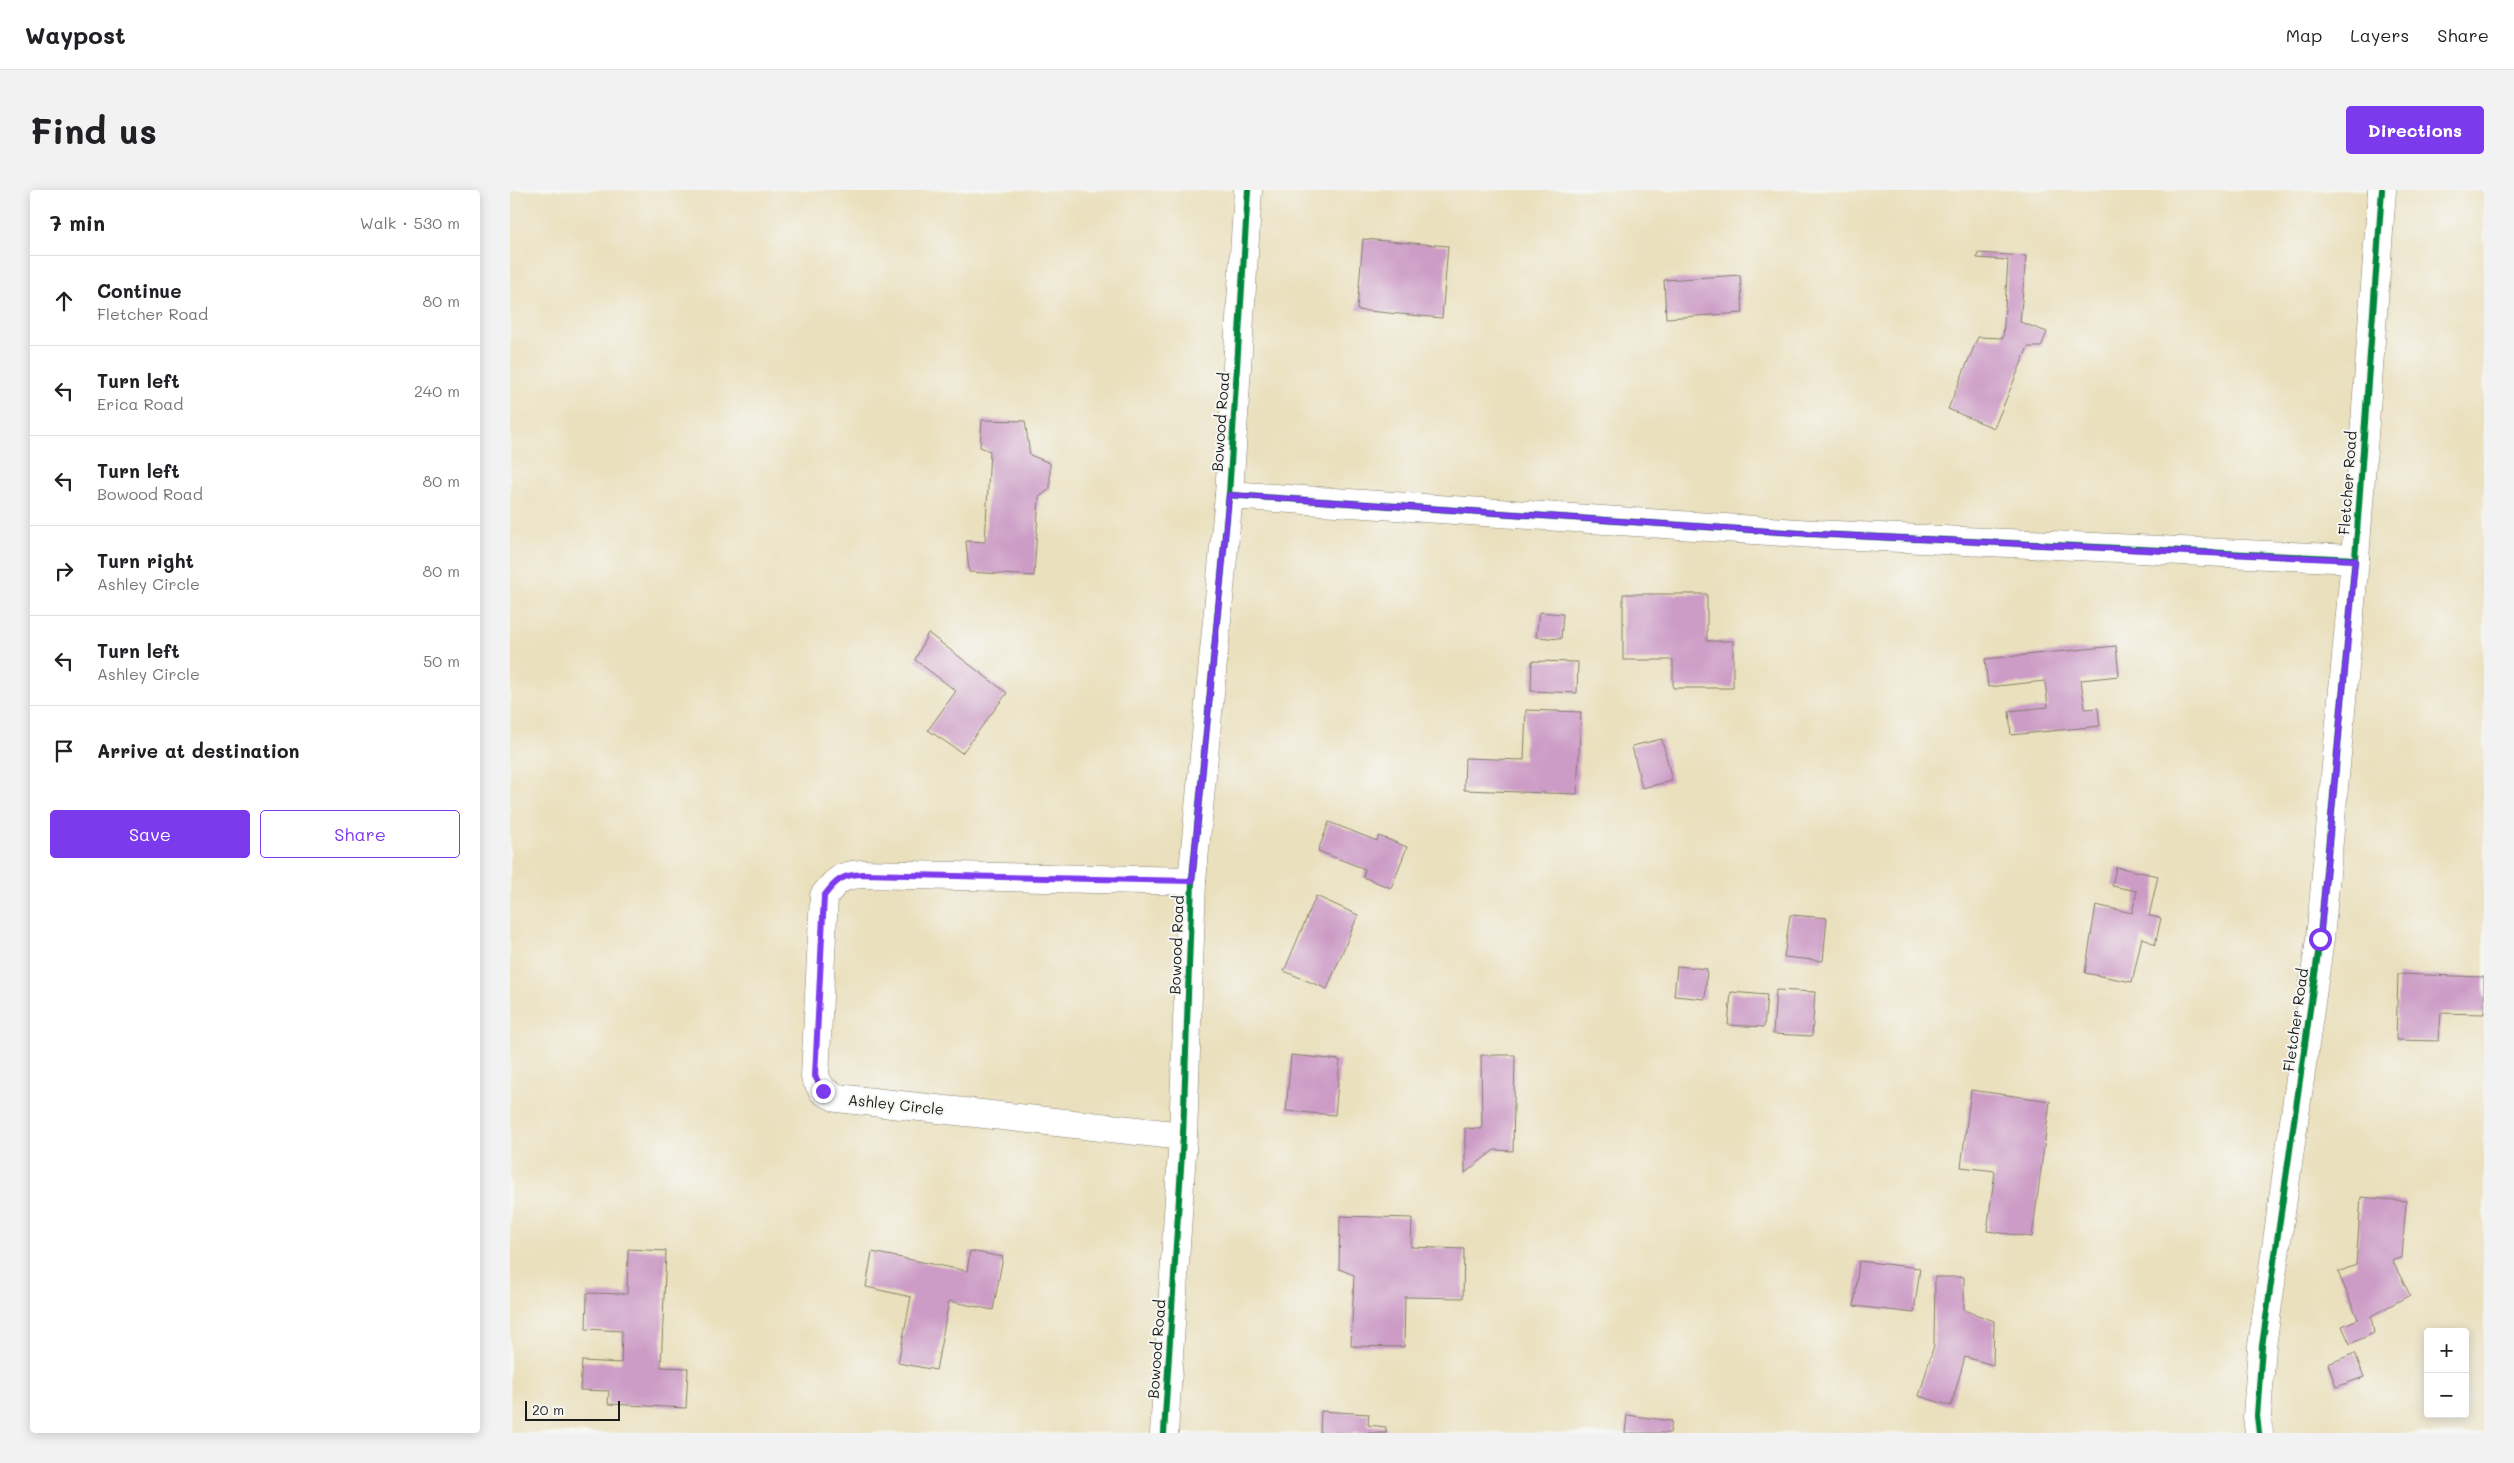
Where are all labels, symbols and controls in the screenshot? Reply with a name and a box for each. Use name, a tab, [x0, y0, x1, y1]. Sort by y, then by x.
text: Waypost	[25, 19, 126, 50]
text: Map	[2286, 23, 2322, 47]
text: Layers	[2350, 23, 2409, 47]
text: Share	[2437, 23, 2489, 47]
button: Directions	[2346, 106, 2484, 154]
text: Find us	[30, 107, 157, 153]
text: 7 min	[50, 209, 105, 236]
text: Walk · 530 m	[360, 212, 460, 233]
text: Continue	[97, 278, 182, 303]
icon: ahead	[50, 287, 78, 315]
text: 80 m	[423, 290, 460, 311]
text: Fletcher Road	[97, 303, 208, 324]
text: Turn left	[97, 368, 180, 393]
street label: Bowood Road	[1207, 372, 1233, 472]
icon: left	[50, 377, 78, 405]
text: 240 m	[414, 380, 460, 401]
text: Erica Road	[97, 393, 183, 414]
street label: Fletcher Road	[2333, 430, 2361, 536]
text: Turn left	[97, 458, 180, 483]
icon: left	[50, 467, 78, 495]
text: 80 m	[423, 470, 460, 491]
text: Bowood Road	[97, 483, 203, 504]
text: Turn right	[97, 548, 194, 573]
icon: right	[50, 557, 78, 585]
text: 80 m	[423, 560, 460, 581]
text: Ashley Circle	[97, 573, 200, 594]
text: Turn left	[97, 638, 180, 663]
icon: left	[50, 647, 78, 675]
text: 50 m	[423, 650, 460, 671]
text: Ashley Circle	[97, 663, 200, 684]
icon: arrive	[50, 737, 78, 765]
text: Arrive at destination	[97, 738, 300, 763]
button: Save	[50, 810, 250, 858]
button: Share	[260, 810, 460, 858]
street label: Bowood Road	[1164, 895, 1188, 995]
route start	[2309, 928, 2332, 951]
street label: Fletcher Road	[2278, 967, 2312, 1073]
route end	[812, 1080, 835, 1103]
street label: Ashley Circle	[847, 1089, 945, 1119]
street label: Bowood Road	[1143, 1299, 1169, 1399]
map controls	[2424, 1328, 2469, 1418]
button: +	[2424, 1328, 2469, 1373]
button: −	[2424, 1373, 2469, 1418]
scale bar	[525, 1398, 620, 1421]
text: 20 m	[532, 1400, 564, 1419]

